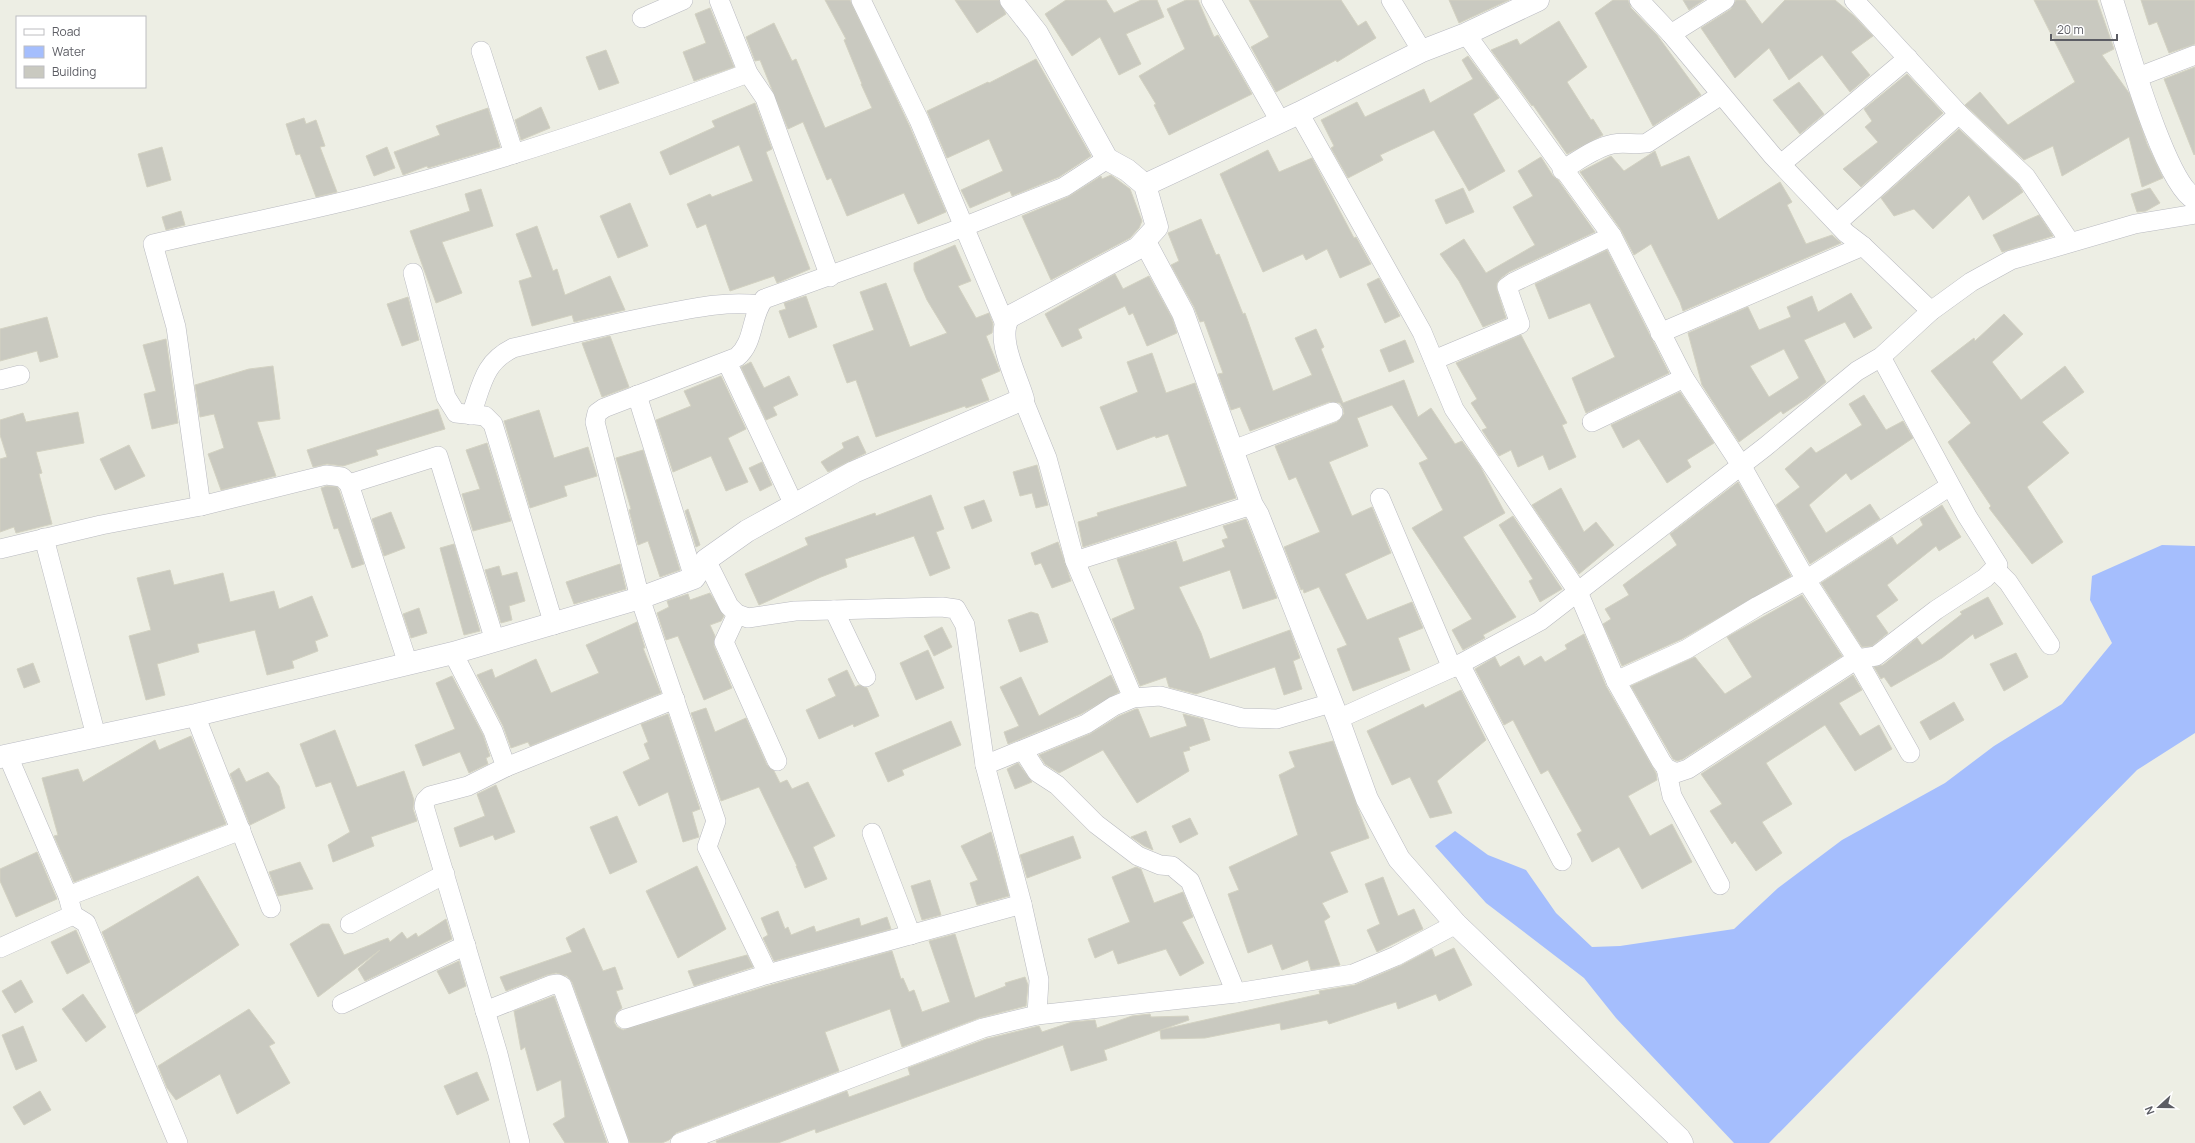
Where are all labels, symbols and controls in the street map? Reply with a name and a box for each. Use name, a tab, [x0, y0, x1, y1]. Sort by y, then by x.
legend	[16, 16, 146, 88]
scale bar	[2051, 16, 2117, 42]
text: 20 m	[2057, 21, 2084, 38]
text: Road	[52, 23, 80, 40]
text: Water	[52, 43, 86, 60]
text: Building	[52, 63, 96, 80]
north arrow	[2139, 1087, 2179, 1127]
text: N	[2141, 1104, 2158, 1117]

